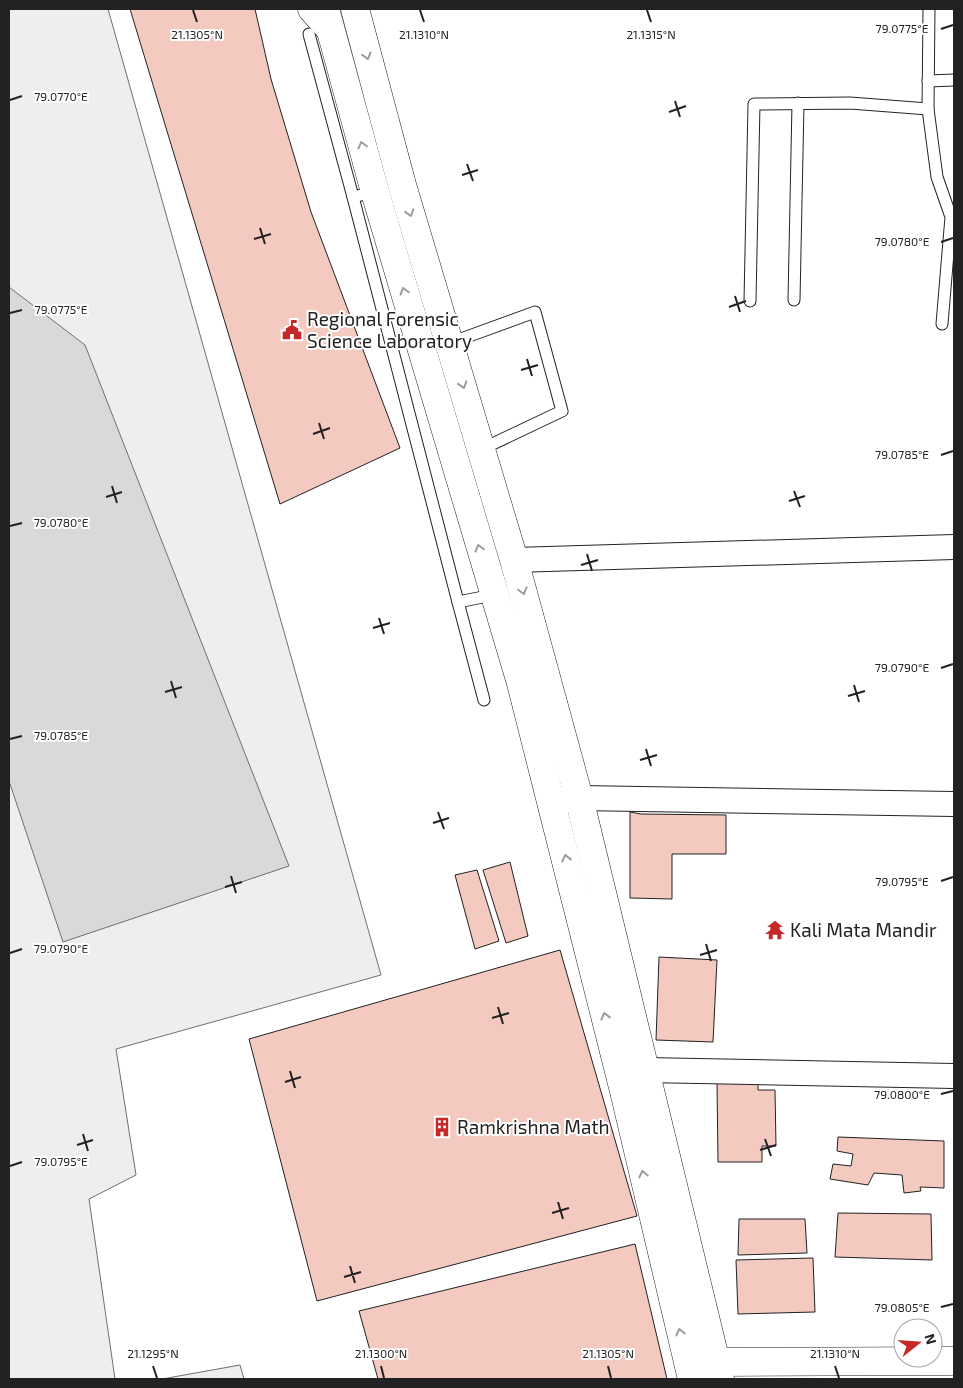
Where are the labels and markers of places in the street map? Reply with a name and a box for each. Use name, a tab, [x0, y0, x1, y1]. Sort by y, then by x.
place label: Regional Forensic Science Laboratory	[307, 307, 472, 352]
public building icon: Regional Forensic Science Laboratory	[281, 319, 303, 341]
place label: Kali Mata Mandir	[790, 918, 937, 941]
temple icon: Kali Mata Mandir	[764, 919, 786, 941]
place label: Ramkrishna Math	[457, 1115, 610, 1138]
building icon: Ramkrishna Math	[431, 1116, 453, 1138]

